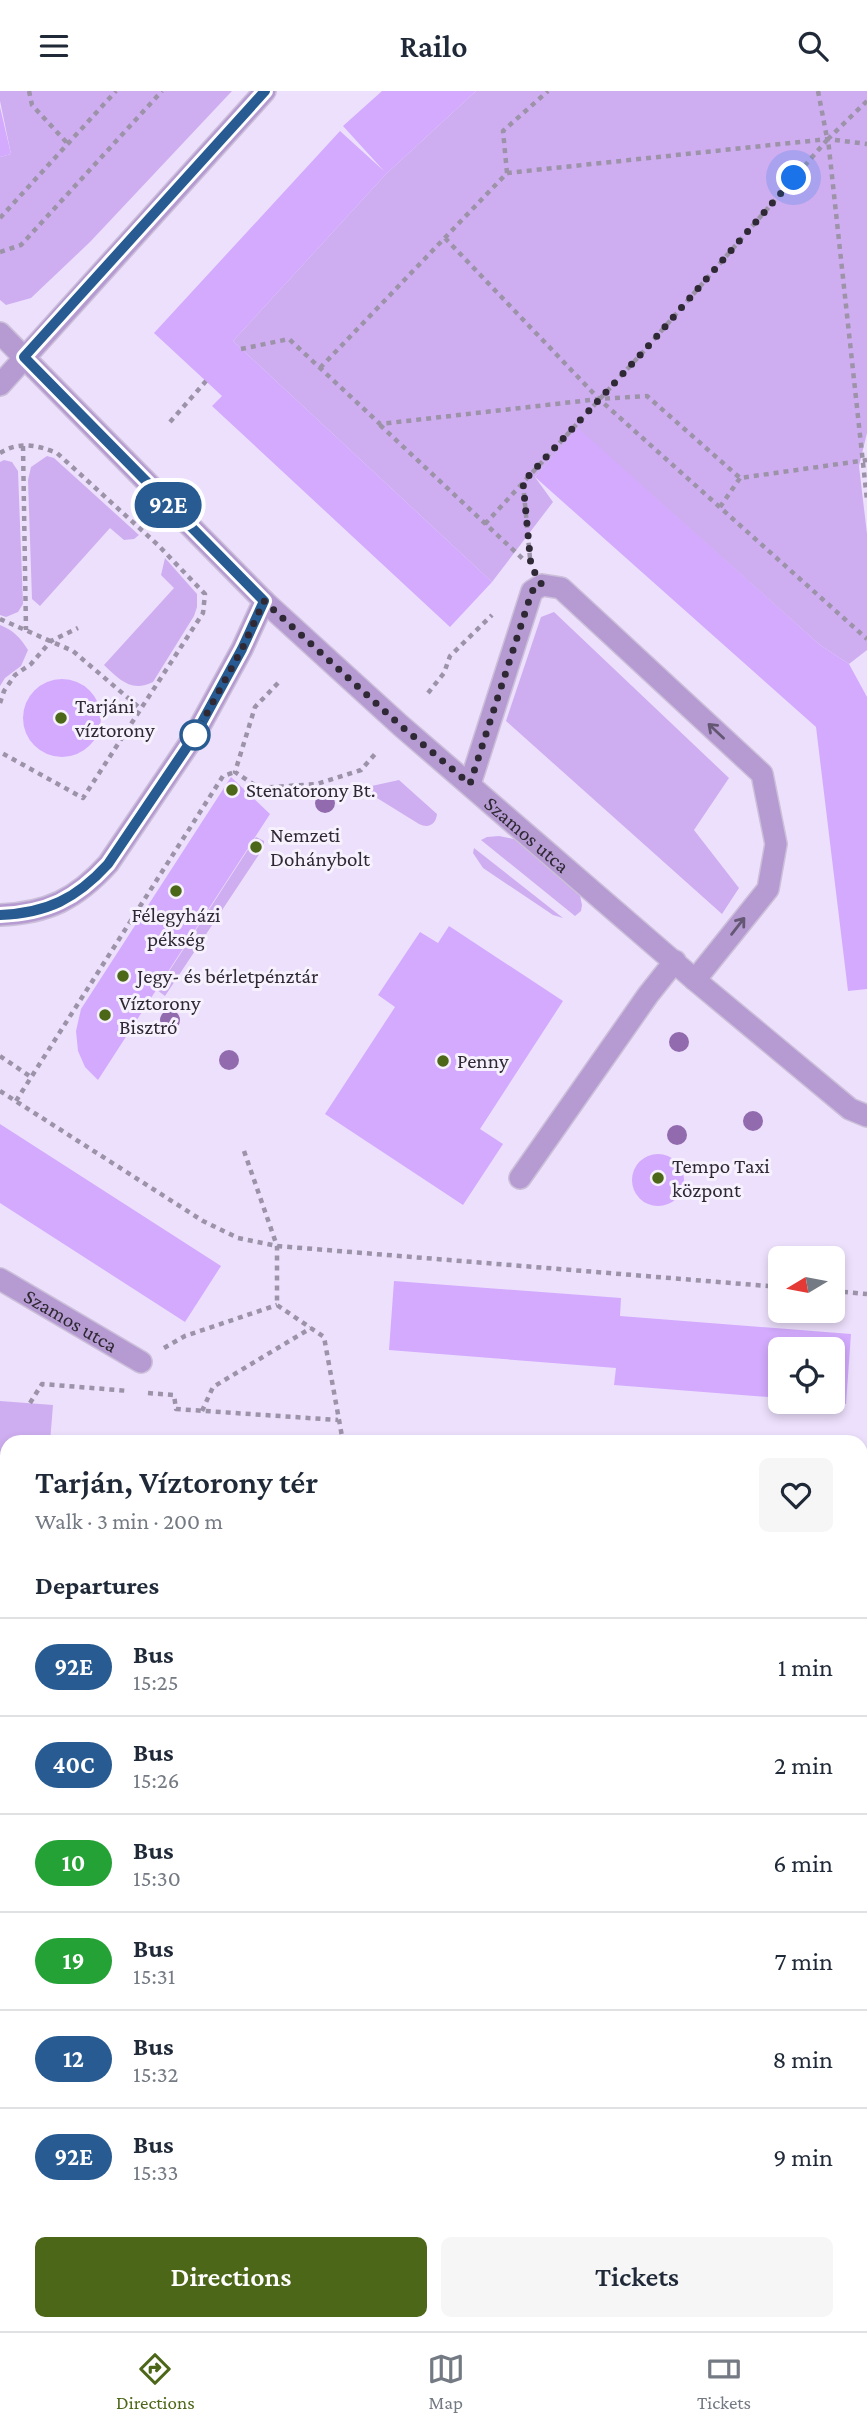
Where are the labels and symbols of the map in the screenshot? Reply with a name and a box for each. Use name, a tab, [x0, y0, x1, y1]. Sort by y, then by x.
your location	[776, 160, 811, 195]
line badge: 92E	[128, 482, 208, 528]
place label: Tarjáni víztorony	[74, 694, 155, 742]
marker: Tarjáni víztorony	[53, 710, 69, 726]
unlabelled marker	[180, 720, 210, 750]
one-way arrow	[708, 723, 725, 740]
place label: Stenatorony Bt.	[246, 778, 376, 802]
marker: Stenatorony Bt.	[224, 782, 240, 798]
street label: Szamos utca	[480, 792, 574, 878]
place label: Nemzeti Dohánybolt	[270, 823, 371, 871]
marker: Nemzeti Dohánybolt	[248, 839, 264, 855]
marker: Félegyházi pékség	[168, 883, 184, 899]
place label: Félegyházi pékség	[131, 903, 221, 951]
one-way arrow	[730, 917, 745, 936]
place label: Jegy- és bérletpénztár	[135, 964, 319, 988]
marker: Jegy- és bérletpénztár	[115, 968, 131, 984]
place label: Víztorony Bisztró	[119, 991, 201, 1039]
marker: Víztorony Bisztró	[97, 1007, 113, 1023]
place label: Penny	[457, 1049, 509, 1073]
marker: Penny	[435, 1053, 451, 1069]
place label: Tempo Taxi központ	[672, 1154, 770, 1202]
marker: Tempo Taxi központ	[650, 1170, 666, 1186]
north arrow	[768, 1246, 845, 1323]
street label: Szamos utca	[20, 1284, 122, 1358]

